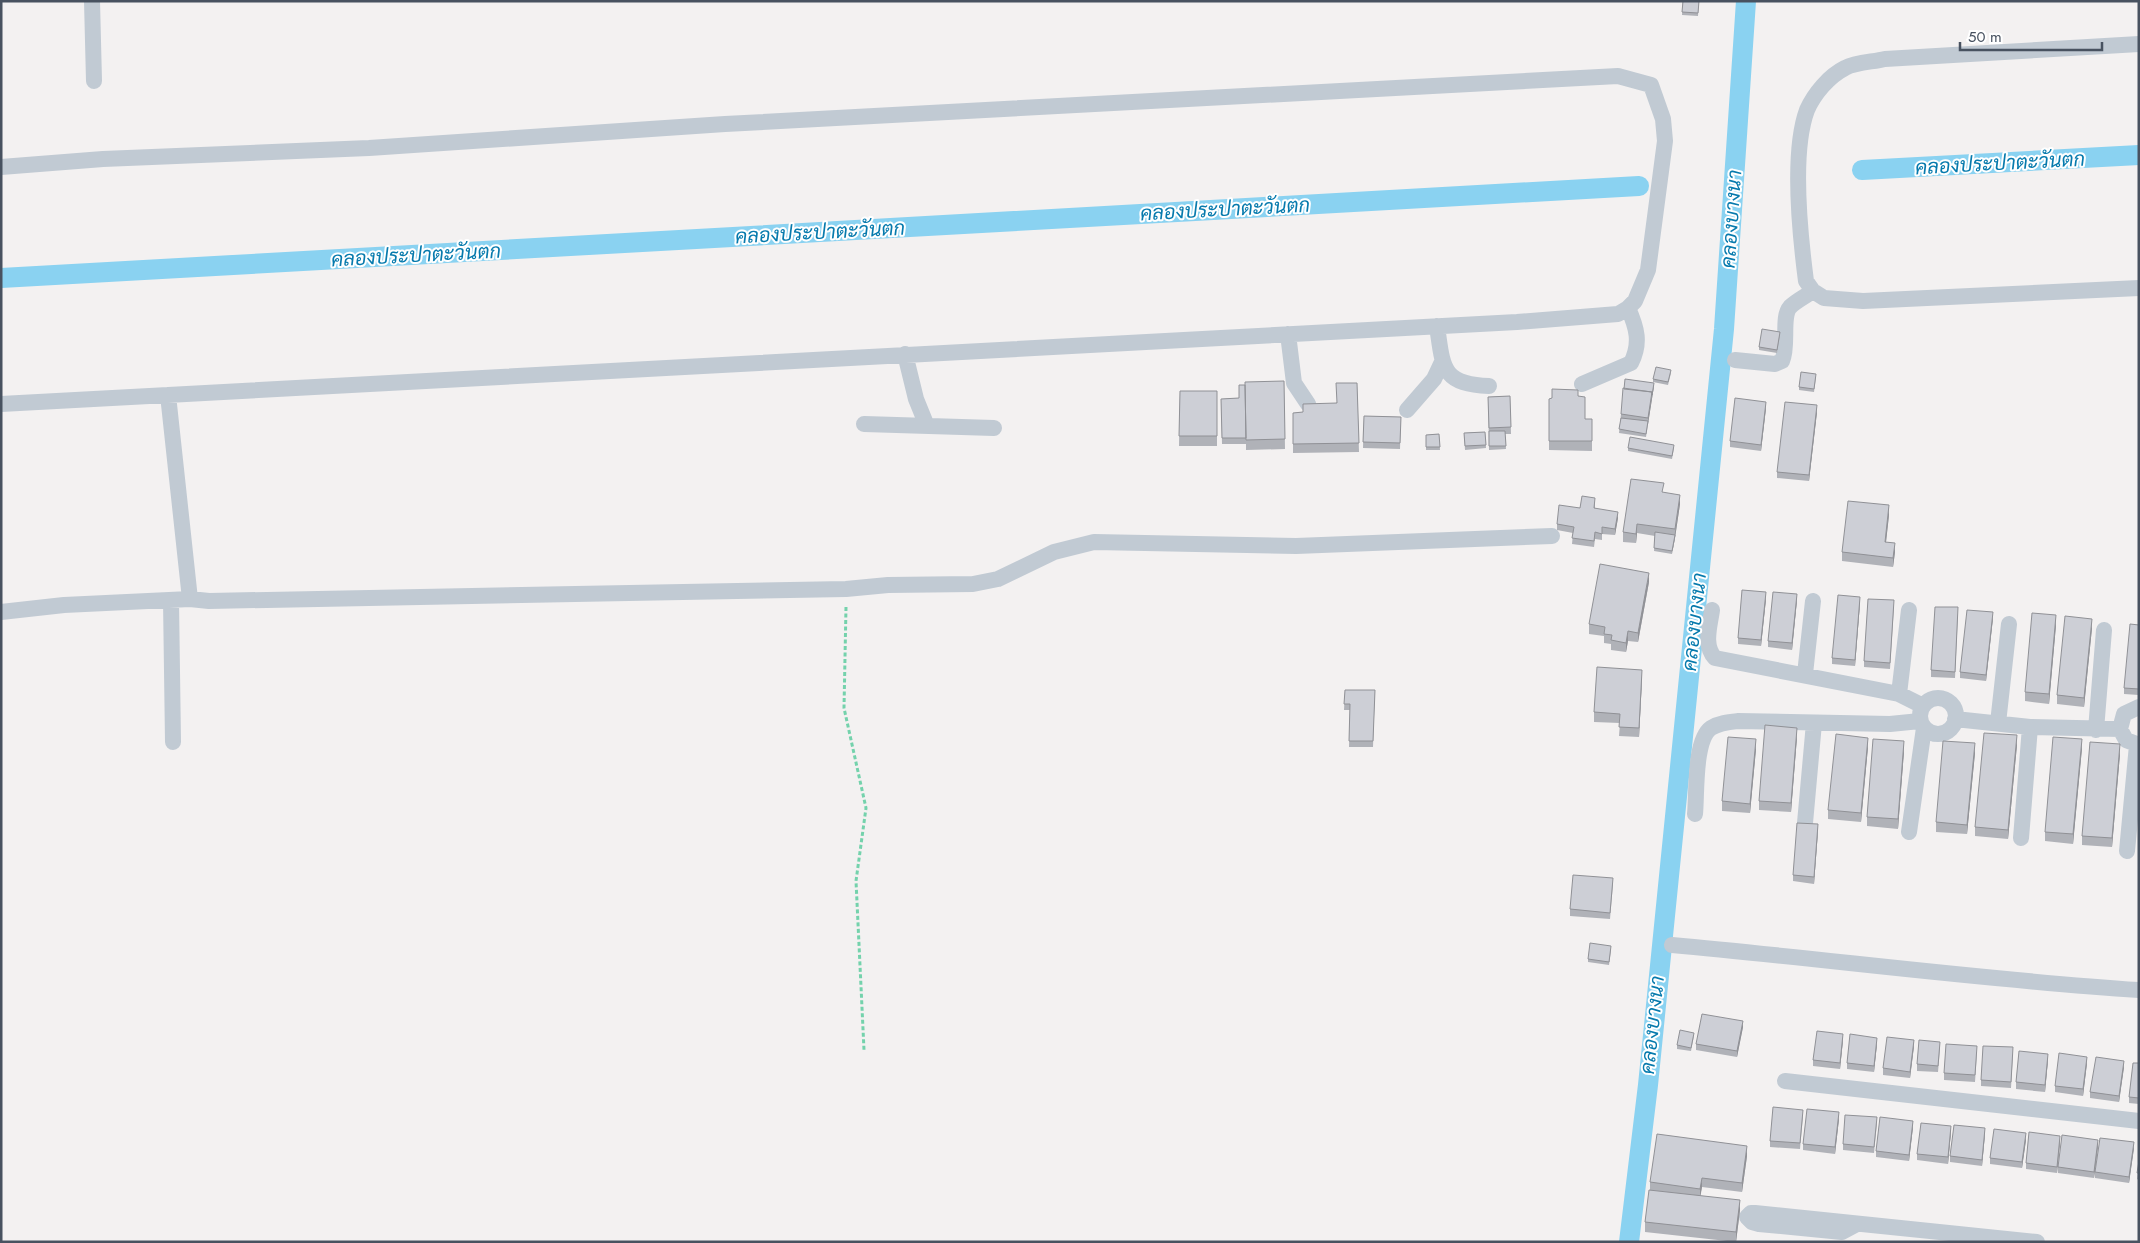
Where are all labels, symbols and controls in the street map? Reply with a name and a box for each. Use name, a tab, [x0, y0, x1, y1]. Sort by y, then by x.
scale bar	[1960, 20, 2102, 52]
text: 50 m	[1968, 26, 2002, 48]
water label: คลองประปาตะวันตก	[1914, 145, 2086, 182]
water label: คลองบางนา	[1714, 169, 1749, 269]
water label: คลองประปาตะวันตก	[1139, 191, 1311, 228]
water label: คลองประปาตะวันตก	[734, 214, 906, 251]
water label: คลองประปาตะวันตก	[330, 237, 502, 274]
water label: คลองบางนา	[1675, 572, 1714, 673]
water label: คลองบางนา	[1633, 975, 1672, 1076]

